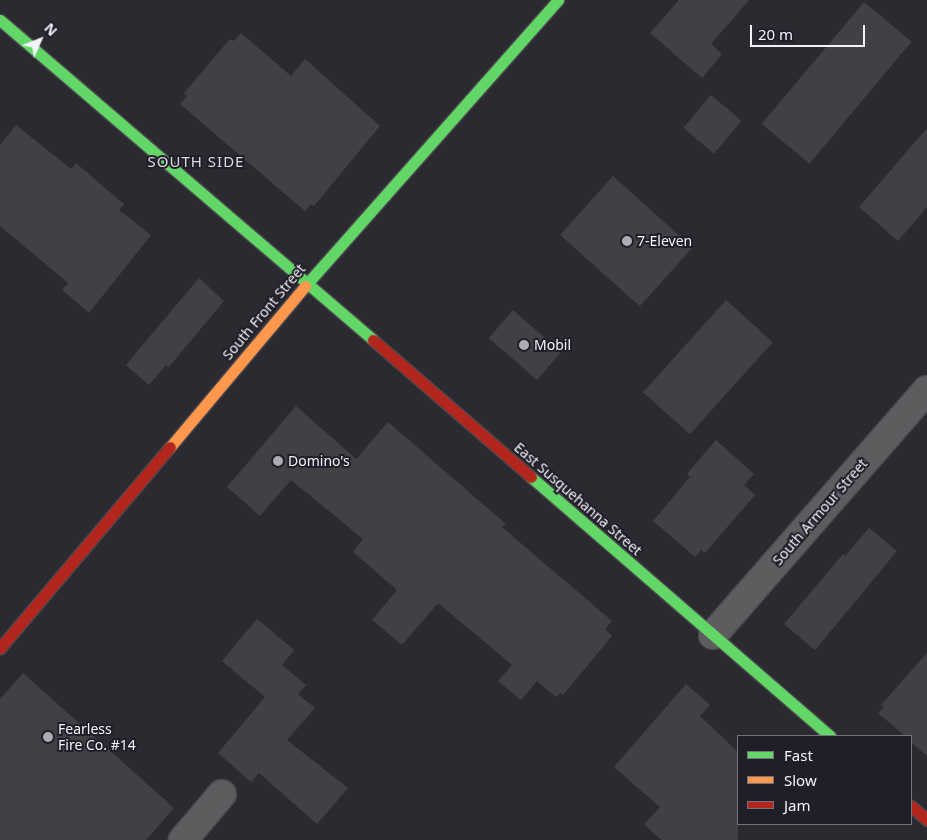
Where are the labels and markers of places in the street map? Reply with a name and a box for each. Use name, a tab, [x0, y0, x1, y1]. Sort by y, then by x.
place label: 7-Eleven	[637, 233, 692, 249]
marker: 7-Eleven	[621, 235, 633, 247]
place label: Mobil	[534, 337, 571, 353]
marker: Mobil	[518, 339, 530, 351]
place label: Domino's	[288, 453, 350, 469]
marker: Domino's	[272, 455, 284, 467]
place label: Fearless Fire Co. #14	[58, 721, 136, 754]
marker: Fearless Fire Co. #14	[42, 731, 54, 743]

